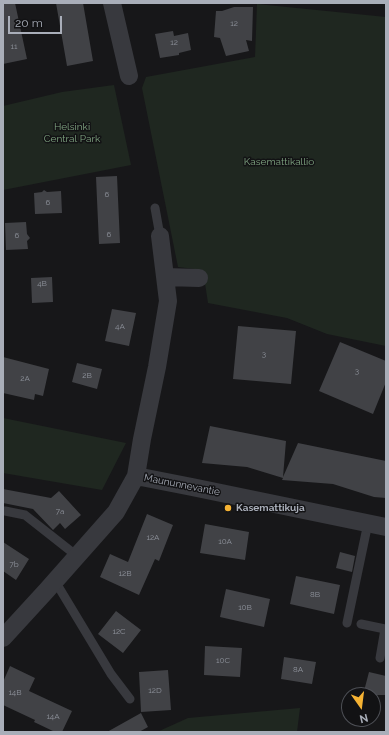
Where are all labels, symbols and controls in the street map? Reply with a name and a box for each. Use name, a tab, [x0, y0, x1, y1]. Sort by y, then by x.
scale bar	[10, 8, 64, 34]
text: 20 m	[15, 16, 43, 30]
house number: 12	[230, 19, 238, 29]
house number: 12	[170, 38, 178, 48]
house number: 11	[11, 42, 17, 52]
park label: Helsinki Central Park	[44, 121, 100, 144]
park label: Kasemattikallio	[244, 156, 314, 168]
house number: 6	[105, 190, 109, 200]
house number: 6	[46, 198, 50, 208]
house number: 6	[107, 230, 111, 240]
house number: 6	[15, 231, 19, 241]
house number: 4B	[37, 279, 47, 289]
house number: 4A	[115, 322, 125, 332]
house number: 3	[262, 350, 266, 360]
house number: 3	[355, 367, 359, 377]
house number: 2B	[82, 371, 92, 381]
house number: 2A	[20, 374, 30, 384]
street label: Maununnevantie	[143, 472, 221, 498]
place label: Kasemattikuja	[236, 502, 305, 514]
marker: Kasemattikuja	[223, 503, 233, 513]
house number: 7a	[56, 507, 64, 517]
house number: 12A	[147, 533, 159, 543]
house number: 10A	[218, 537, 232, 547]
house number: 7b	[9, 560, 19, 570]
house number: 12B	[119, 569, 131, 579]
house number: 8B	[310, 590, 320, 600]
house number: 10B	[238, 603, 252, 613]
house number: 12C	[112, 627, 126, 637]
house number: 10C	[216, 656, 230, 666]
house number: 8A	[293, 665, 303, 675]
house number: 12D	[148, 686, 162, 696]
north arrow	[341, 687, 381, 727]
house number: 14B	[8, 688, 22, 698]
text: N	[358, 711, 369, 725]
house number: 14A	[46, 712, 60, 722]

